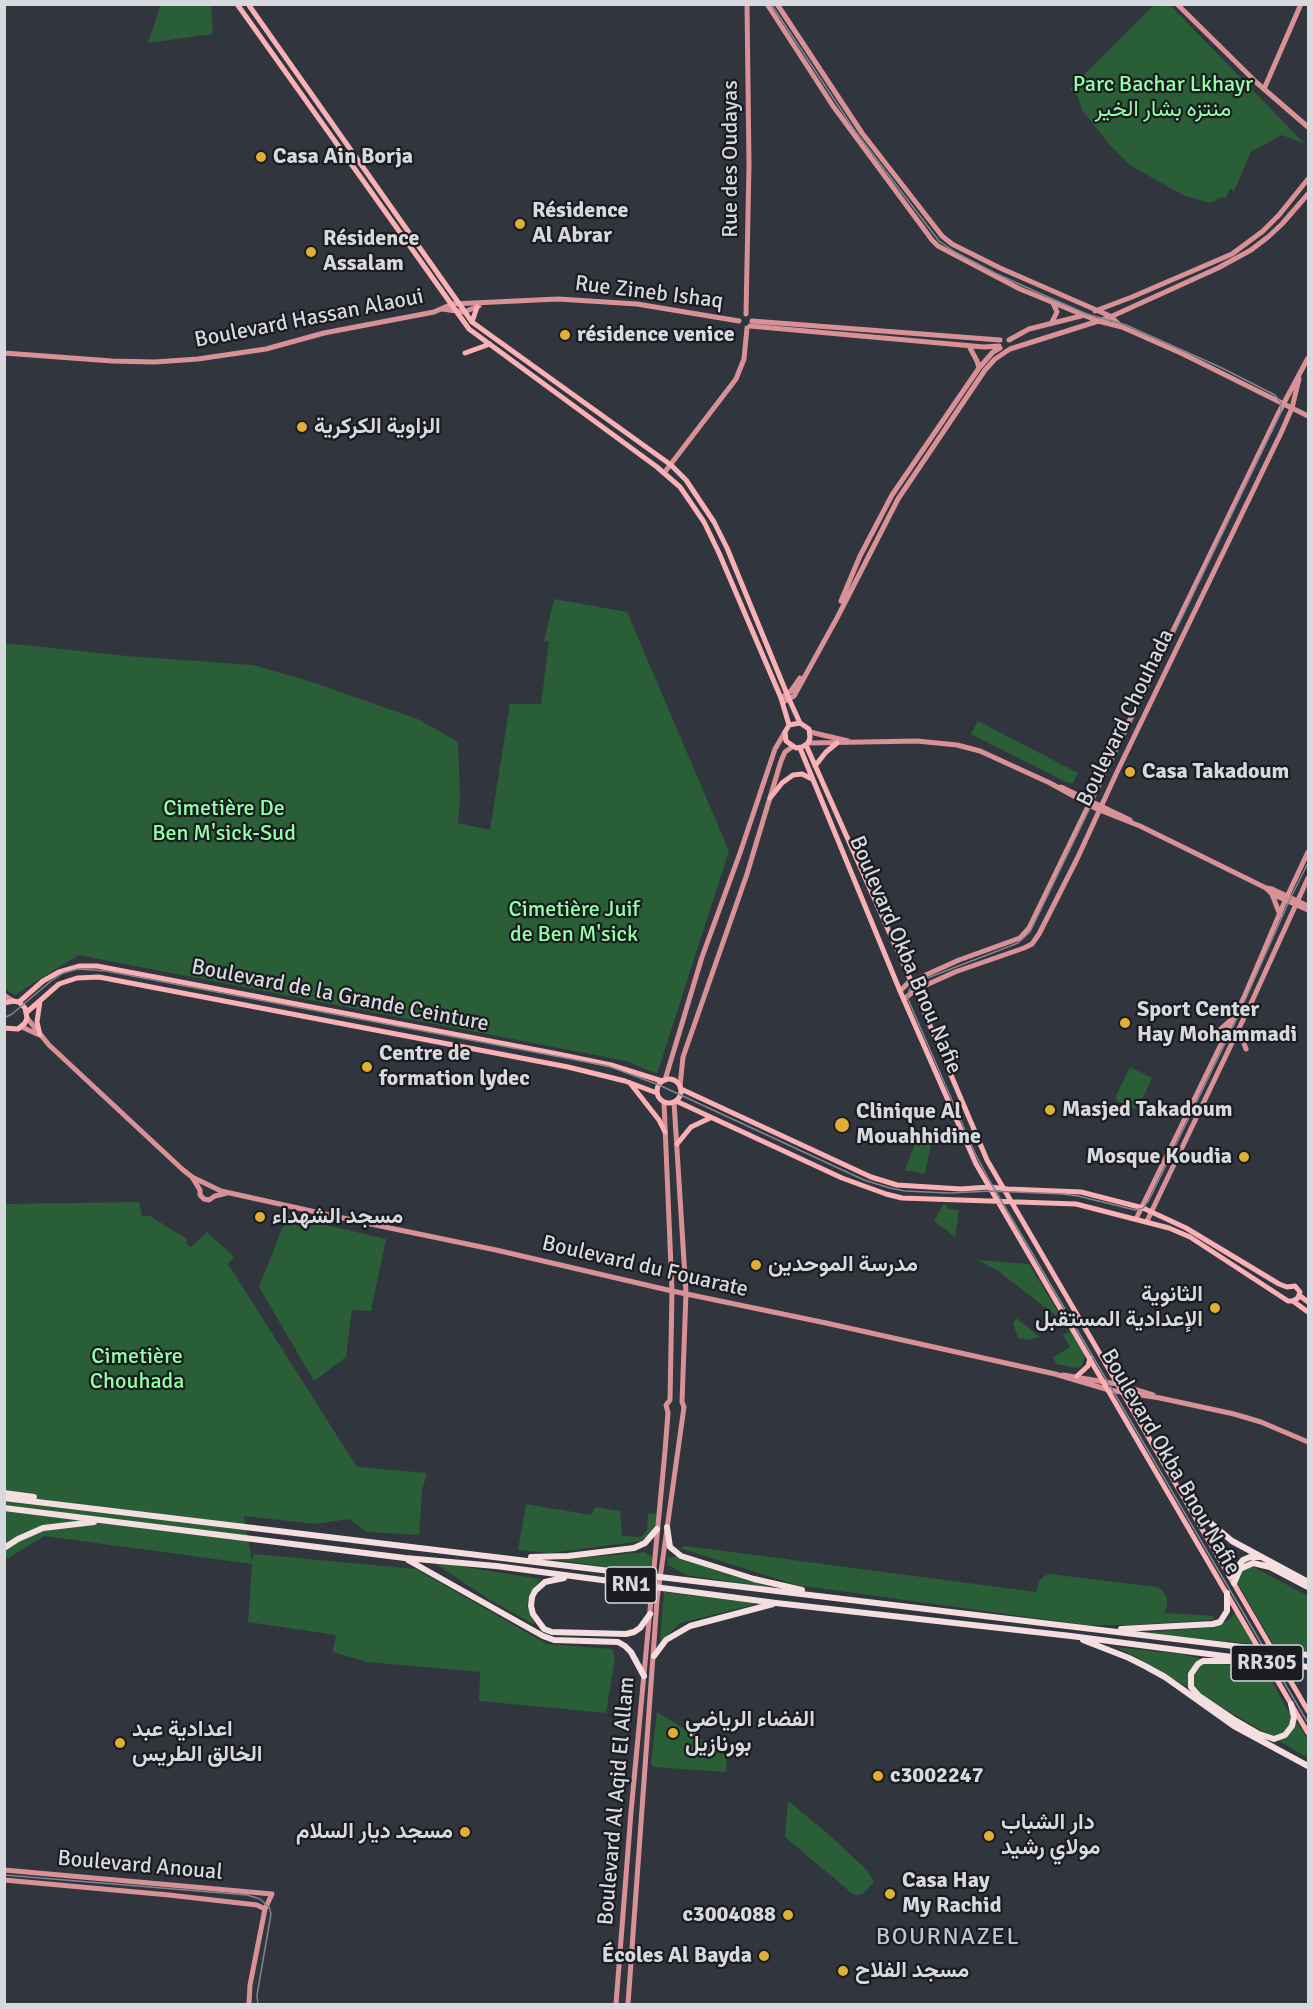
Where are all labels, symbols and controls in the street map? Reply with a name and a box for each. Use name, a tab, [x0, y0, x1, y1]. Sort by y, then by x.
park label: Parc Bachar Lkhayr منتزه بشار الخير	[1073, 72, 1253, 124]
street label: Rue des Oudayas	[718, 80, 744, 238]
place label: Casa Ain Borja	[273, 144, 413, 170]
marker: Casa Ain Borja	[254, 150, 268, 164]
place label: Résidence Al Abrar	[532, 198, 629, 249]
marker: Résidence Al Abrar	[513, 217, 527, 231]
place label: Résidence Assalam	[323, 226, 420, 278]
marker: Résidence Assalam	[304, 245, 318, 259]
street label: Rue Zineb Ishaq	[573, 271, 725, 315]
street label: Boulevard Hassan Alaoui	[192, 284, 426, 354]
place label: résidence venice	[577, 322, 735, 348]
marker: résidence venice	[558, 328, 572, 342]
place label: الزاوية الكركرية	[314, 414, 441, 440]
marker: الزاوية الكركرية	[295, 420, 309, 434]
street label: Boulevard Chouhada	[1072, 625, 1180, 811]
place label: Casa Takadoum	[1142, 759, 1289, 785]
marker: Casa Takadoum	[1123, 765, 1137, 779]
park label: Cimetière De Ben M'sick-Sud	[152, 796, 296, 848]
street label: Boulevard Okba Bnou Nafie	[843, 832, 967, 1078]
park label: Cimetière Juif de Ben M'sick	[508, 897, 640, 948]
street label: Boulevard de la Grande Ceinture	[189, 954, 491, 1038]
place label: Sport Center Hay Mohammadi	[1137, 997, 1297, 1048]
marker: Sport Center Hay Mohammadi	[1118, 1016, 1132, 1030]
place label: Centre de formation lydec	[379, 1041, 530, 1092]
marker: Centre de formation lydec	[360, 1060, 374, 1074]
place label: Masjed Takadoum	[1062, 1097, 1233, 1123]
place label: Clinique Al Mouahhidine	[856, 1099, 981, 1150]
marker: Masjed Takadoum	[1043, 1103, 1057, 1117]
marker: Clinique Al Mouahhidine	[833, 1116, 851, 1134]
place label: Mosque Koudia	[1086, 1144, 1232, 1170]
marker: Mosque Koudia	[1237, 1150, 1251, 1164]
place label: مسجد الشهداء	[272, 1204, 403, 1230]
marker: مسجد الشهداء	[253, 1210, 267, 1224]
street label: Boulevard du Fouarate	[539, 1230, 751, 1304]
place label: مدرسة الموحدين	[768, 1252, 918, 1278]
marker: مدرسة الموحدين	[749, 1258, 763, 1272]
place label: الثانوية الإعدادية المستقبل	[1035, 1282, 1203, 1334]
marker: الثانوية الإعدادية المستقبل	[1208, 1301, 1222, 1315]
park label: Cimetière Chouhada	[90, 1344, 184, 1396]
street label: Boulevard Okba Bnou Nafie	[1095, 1345, 1245, 1579]
road number: RN1	[606, 1567, 656, 1603]
road number: RR305	[1231, 1645, 1303, 1681]
street label: Boulevard Al Aqid El Allam	[593, 1676, 641, 1926]
place label: الفضاء الرياضي بورنازيل	[685, 1707, 815, 1759]
place label: اعدادية عبد الخالق الطريس	[132, 1717, 263, 1768]
marker: الفضاء الرياضي بورنازيل	[666, 1726, 680, 1740]
marker: اعدادية عبد الخالق الطريس	[113, 1736, 127, 1750]
place label: c3002247	[890, 1763, 984, 1789]
marker: c3002247	[871, 1769, 885, 1783]
place label: دار الشباب مولاي رشيد	[1001, 1810, 1100, 1862]
place label: مسجد ديار السلام	[296, 1819, 453, 1845]
marker: مسجد ديار السلام	[458, 1825, 472, 1839]
marker: دار الشباب مولاي رشيد	[982, 1829, 996, 1843]
street label: Boulevard Anoual	[56, 1846, 224, 1886]
place label: Casa Hay My Rachid	[902, 1868, 1001, 1920]
marker: Casa Hay My Rachid	[883, 1887, 897, 1901]
place label: c3004088	[682, 1902, 776, 1928]
marker: c3004088	[781, 1908, 795, 1922]
district label: BOURNAZEL	[876, 1924, 1020, 1952]
place label: Écoles Al Bayda	[602, 1943, 752, 1969]
marker: Écoles Al Bayda	[757, 1949, 771, 1963]
place label: مسجد الفلاح	[855, 1958, 969, 1984]
marker: مسجد الفلاح	[836, 1964, 850, 1978]

